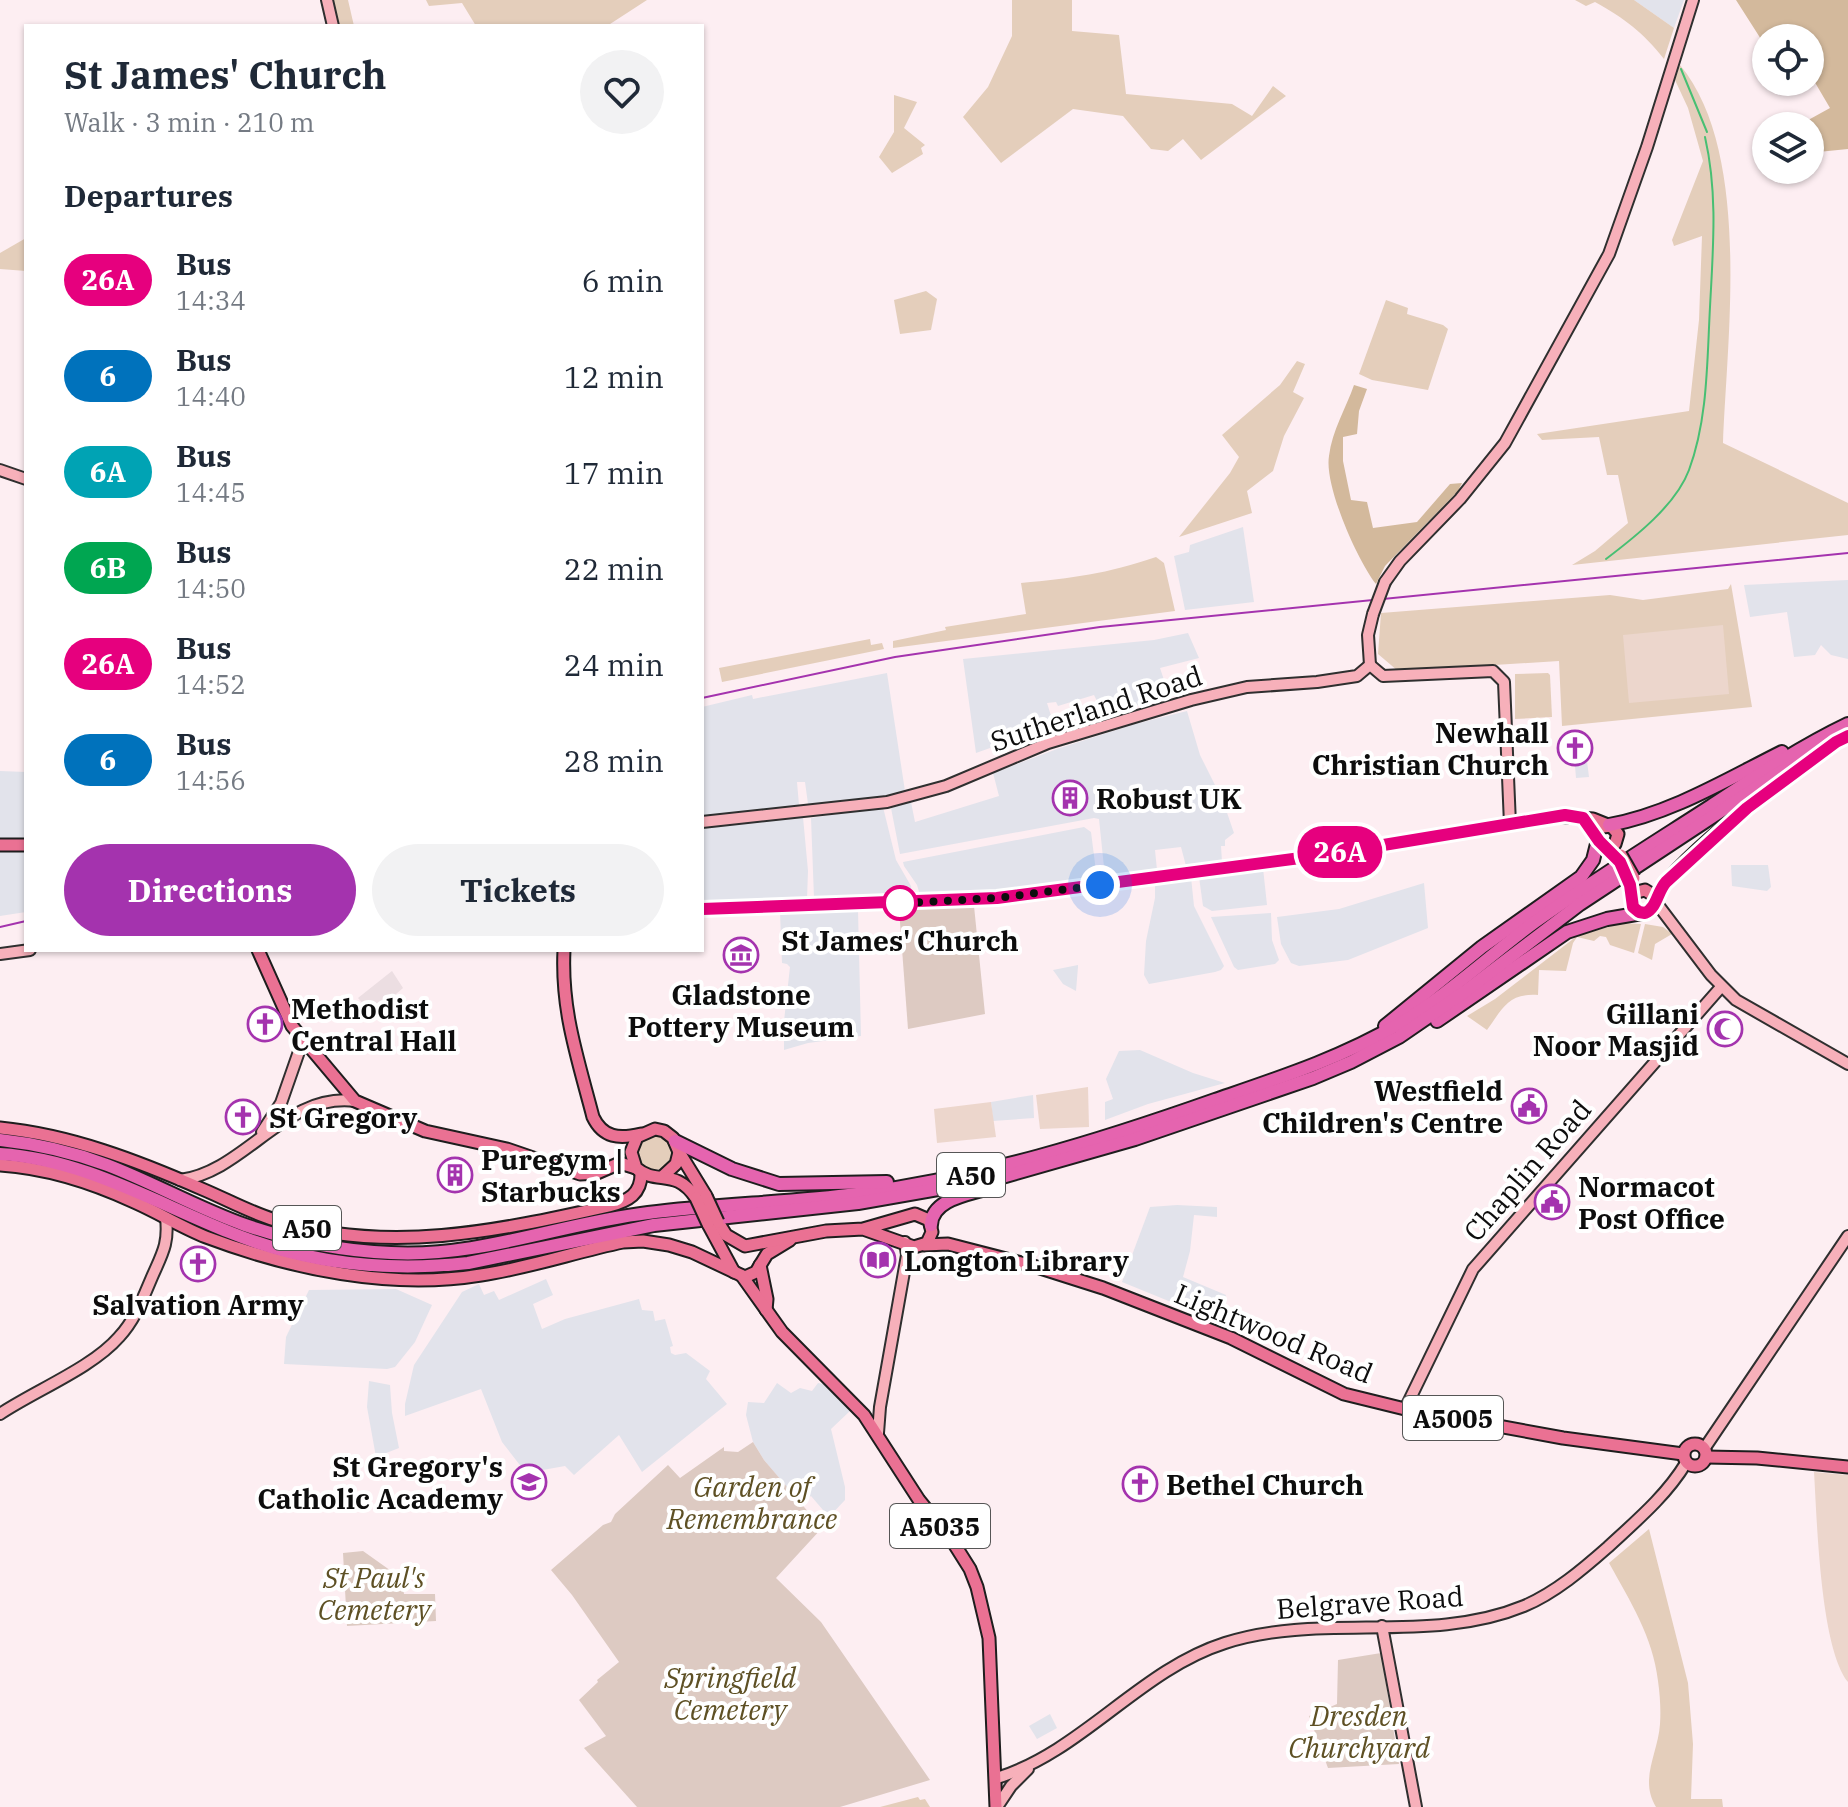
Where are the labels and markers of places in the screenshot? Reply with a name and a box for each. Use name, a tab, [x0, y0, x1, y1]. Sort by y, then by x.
place label: Newhall Christian Church	[1312, 714, 1549, 783]
church icon: Newhall Christian Church	[1556, 729, 1594, 767]
building icon: Robust UK	[1051, 779, 1089, 817]
place label: Robust UK	[1096, 780, 1242, 817]
marker: St James' Church	[883, 886, 917, 920]
place label: St James' Church	[781, 922, 1019, 959]
museum icon: Gladstone Pottery Museum	[722, 936, 760, 974]
place label: Gladstone Pottery Museum	[627, 976, 855, 1045]
place label: Methodist Central Hall	[291, 990, 457, 1059]
place label: Gillani Noor Masjid	[1533, 995, 1699, 1064]
church icon: Methodist Central Hall	[246, 1005, 284, 1043]
mosque icon: Gillani Noor Masjid	[1706, 1010, 1744, 1048]
place label: Westfield Children's Centre	[1262, 1072, 1503, 1141]
public building icon: Westfield Children's Centre	[1510, 1087, 1548, 1125]
church icon: St Gregory	[224, 1098, 262, 1136]
place label: St Gregory	[269, 1099, 418, 1136]
place label: Puregym | Starbucks	[481, 1141, 625, 1210]
building icon: Puregym | Starbucks	[436, 1156, 474, 1194]
place label: Normacot Post Office	[1578, 1168, 1725, 1237]
public building icon: Normacot Post Office	[1533, 1183, 1571, 1221]
library icon: Longton Library	[859, 1241, 897, 1279]
place label: Longton Library	[904, 1242, 1129, 1279]
church icon: Salvation Army	[179, 1245, 217, 1283]
place label: Salvation Army	[92, 1286, 304, 1323]
place label: St Gregory's Catholic Academy	[257, 1448, 503, 1517]
school or university icon: St Gregory's Catholic Academy	[510, 1463, 548, 1501]
church icon: Bethel Church	[1121, 1465, 1159, 1503]
place label: Bethel Church	[1166, 1466, 1364, 1503]

